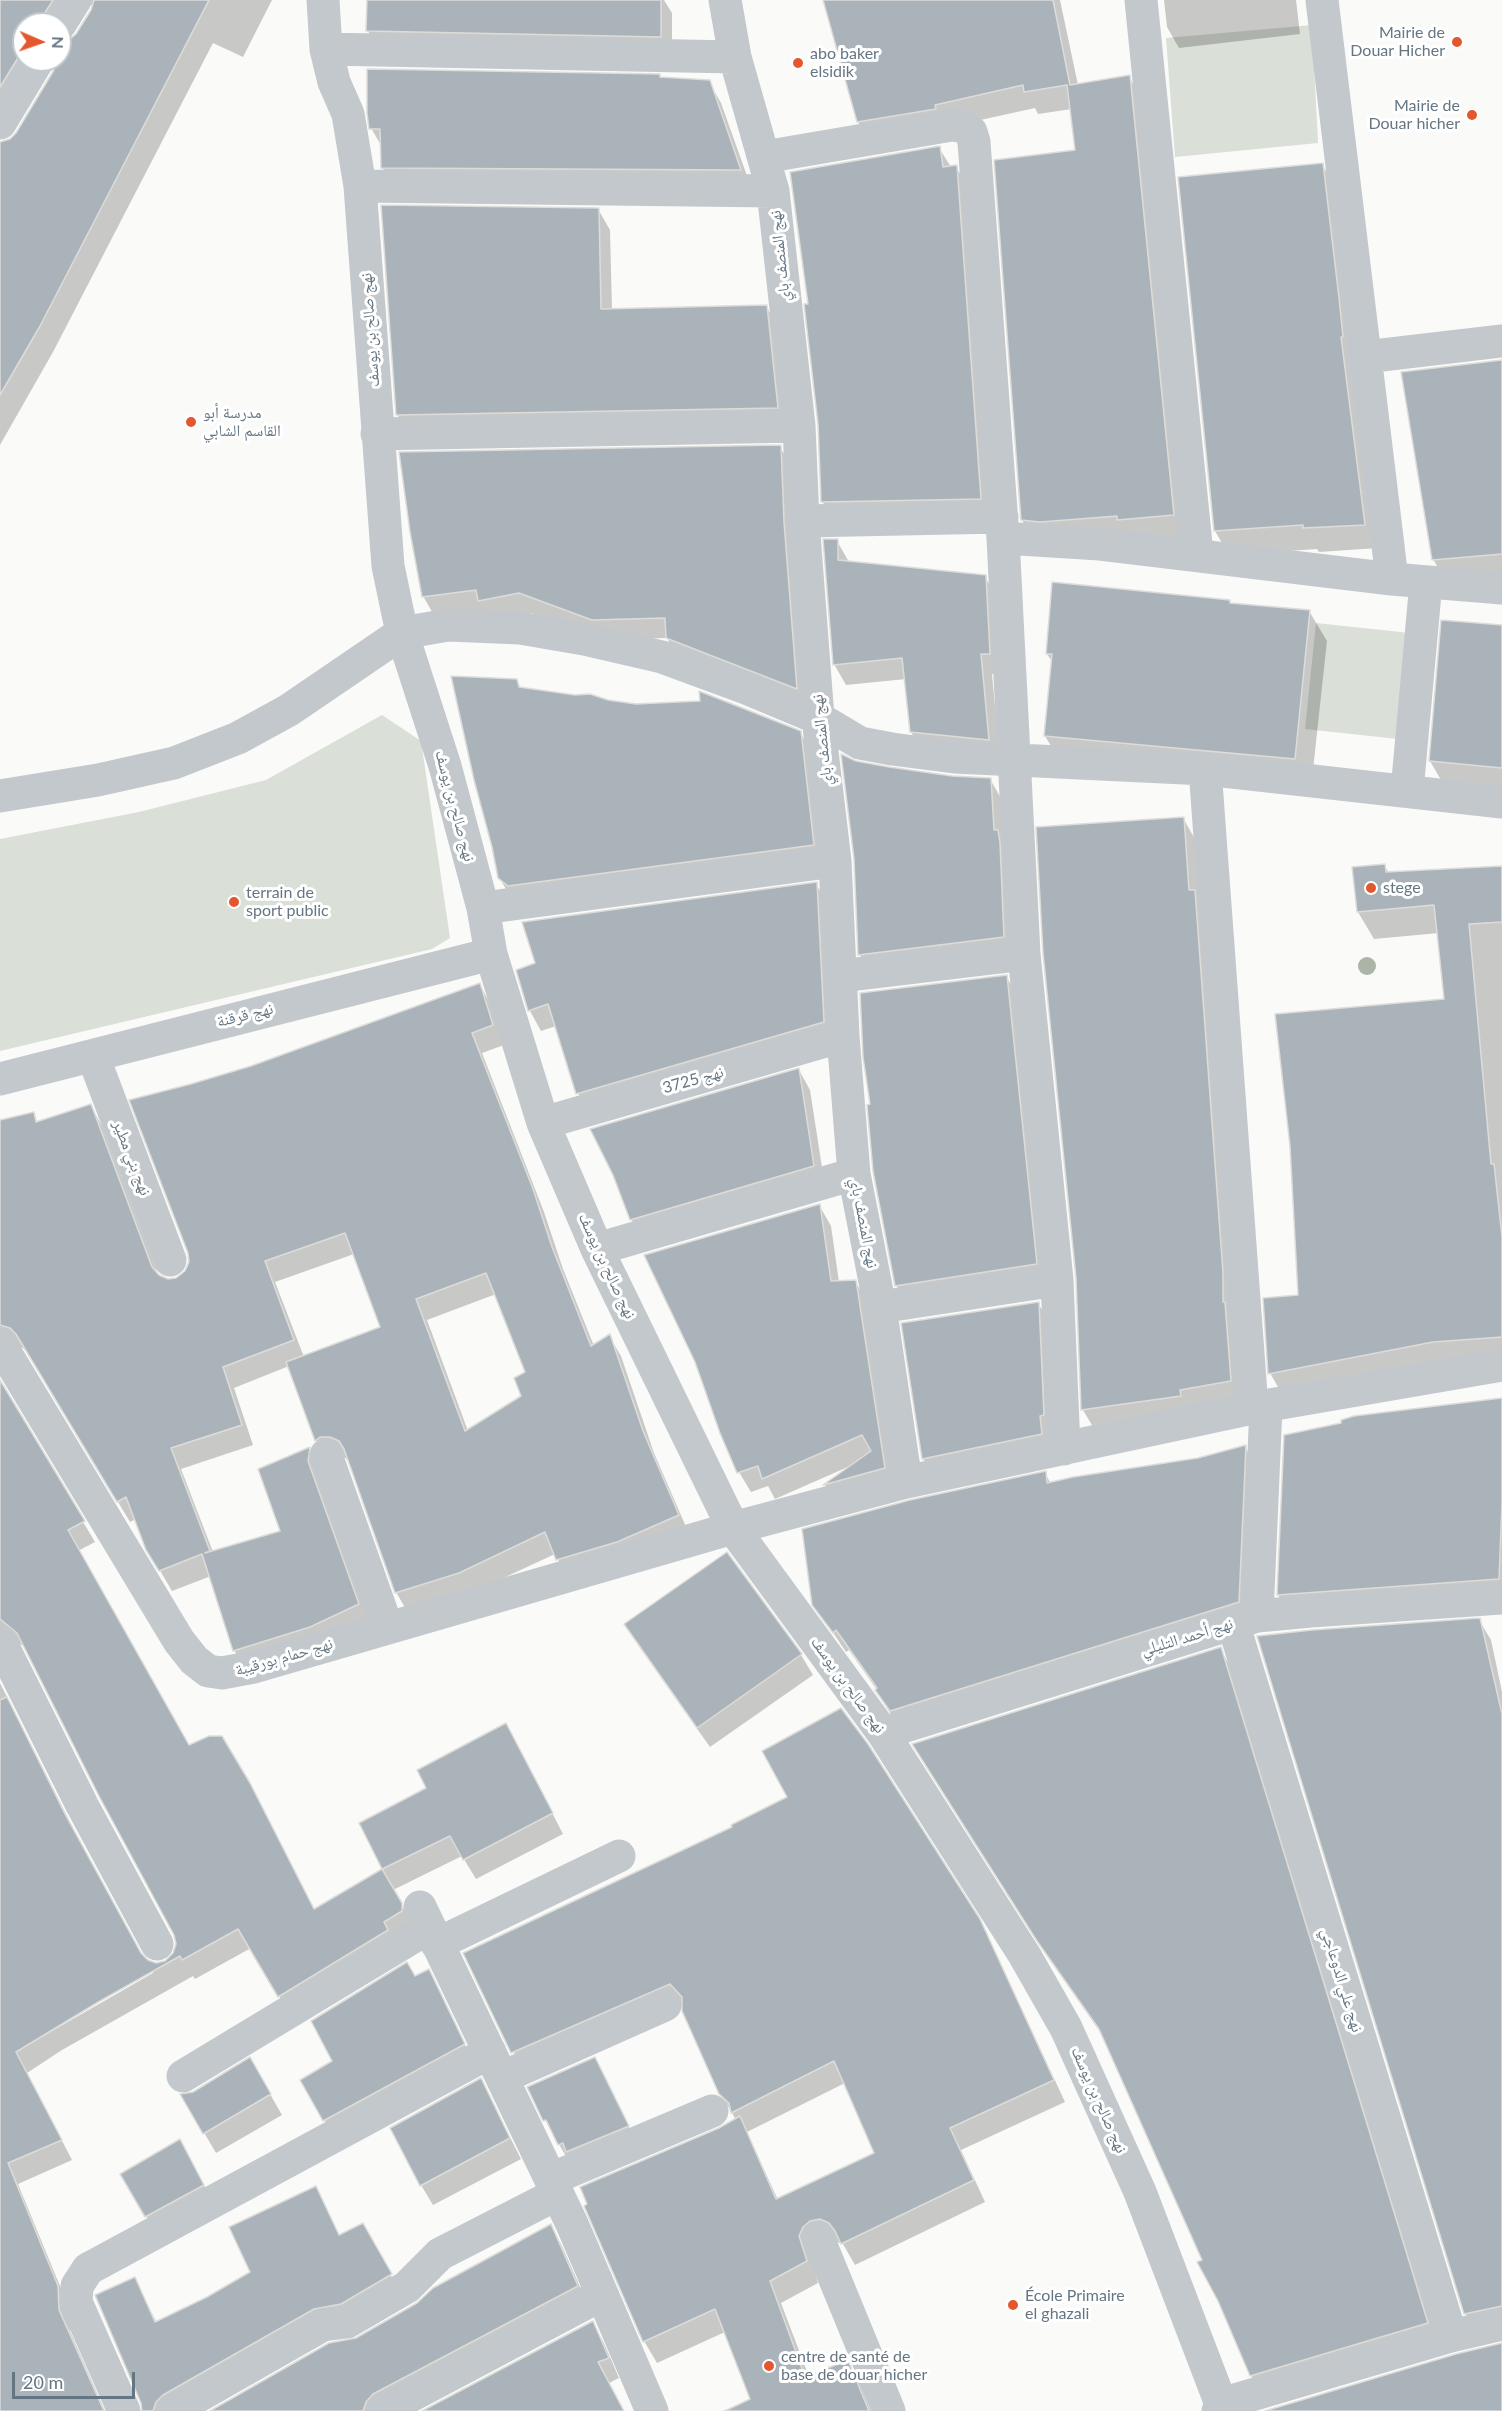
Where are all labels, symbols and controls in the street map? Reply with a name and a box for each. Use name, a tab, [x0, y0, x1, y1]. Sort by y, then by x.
north arrow	[12, 12, 72, 72]
place label: Mairie de Douar Hicher	[1350, 23, 1445, 61]
marker: Mairie de Douar Hicher	[1450, 35, 1464, 49]
text: N	[49, 36, 68, 49]
place label: abo baker elsidik	[810, 44, 879, 82]
marker: abo baker elsidik	[791, 56, 805, 70]
place label: Mairie de Douar hicher	[1368, 96, 1460, 134]
marker: Mairie de Douar hicher	[1465, 108, 1479, 122]
street label: نهج المنصف باي	[766, 209, 794, 303]
street label: نهج صالح بن يوسف	[356, 272, 384, 388]
place label: مدرسة أبو القاسم الشابي	[203, 403, 281, 441]
marker: مدرسة أبو القاسم الشابي	[184, 415, 198, 429]
street label: نهج المنصف باي	[808, 693, 836, 787]
street label: نهج صالح بن يوسف	[431, 748, 479, 864]
place label: stege	[1383, 878, 1421, 898]
marker: stege	[1364, 881, 1378, 895]
place label: terrain de sport public	[246, 883, 329, 921]
marker: terrain de sport public	[227, 895, 241, 909]
street label: نهج قرقنة	[215, 999, 275, 1031]
street label: نهج 3725	[660, 1062, 726, 1098]
street label: نهج بني مطير	[109, 1118, 155, 1198]
street label: نهج المنصف باي	[846, 1176, 882, 1270]
street label: نهج صالح بن يوسف	[574, 1210, 640, 1322]
street label: نهج أحمد التليلي	[1139, 1614, 1235, 1660]
street label: نهج صالح بن يوسف	[807, 1633, 889, 1737]
street label: نهج حمام بورقيبة	[233, 1634, 335, 1680]
street label: نهج علي الدوعاجي	[1317, 1926, 1367, 2034]
street label: نهج صالح بن يوسف	[1067, 2044, 1131, 2156]
place label: École Primaire el ghazali	[1025, 2286, 1125, 2324]
marker: École Primaire el ghazali	[1006, 2298, 1020, 2312]
place label: centre de santé de base de douar hicher	[781, 2347, 927, 2385]
marker: centre de santé de base de douar hicher	[762, 2359, 776, 2373]
scale bar	[15, 2360, 138, 2398]
text: 20 m	[23, 2371, 63, 2393]

